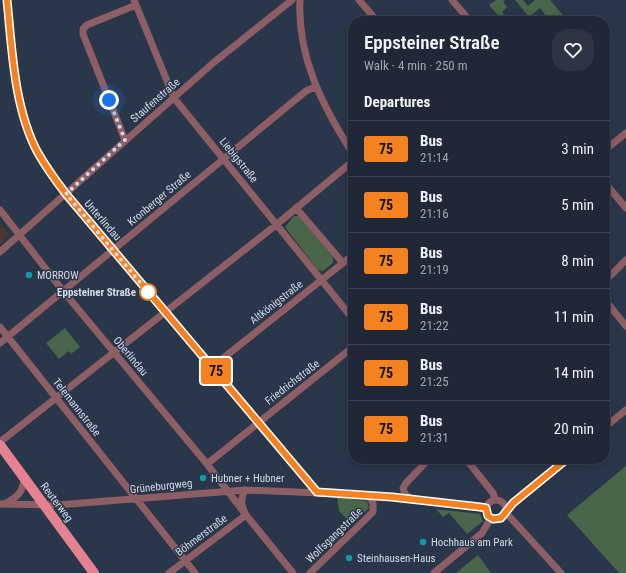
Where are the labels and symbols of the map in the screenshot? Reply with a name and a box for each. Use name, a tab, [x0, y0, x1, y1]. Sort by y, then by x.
street label: Staufenstraße	[128, 75, 183, 125]
your location	[99, 90, 119, 110]
street label: Liebigstraße	[217, 135, 261, 185]
street label: Kronberger Straße	[125, 168, 194, 229]
street label: Unterlindau	[81, 197, 124, 243]
place label: MORROW	[37, 269, 79, 282]
marker: MORROW	[24, 270, 34, 280]
street label: Altkönigstraße	[247, 278, 305, 327]
marker: Eppsteiner Straße	[139, 283, 157, 301]
place label: Eppsteiner Straße	[57, 286, 136, 299]
street label: Oberlindau	[111, 334, 151, 378]
street label: Friedrichstraße	[263, 357, 322, 408]
line badge: 75	[198, 358, 234, 384]
street label: Telemannstraße	[50, 376, 103, 439]
place label: Hubner + Hubner	[211, 472, 285, 485]
marker: Hubner + Hubner	[198, 473, 208, 483]
street label: Grüneburgweg	[129, 477, 193, 496]
street label: Reuterweg	[38, 480, 76, 525]
street label: Wolfsgangstraße	[303, 505, 365, 566]
street label: Böhmerstraße	[173, 512, 230, 559]
place label: Hochhaus am Park	[431, 536, 513, 549]
marker: Hochhaus am Park	[418, 537, 428, 547]
place label: Steinhausen-Haus	[357, 552, 436, 565]
marker: Steinhausen-Haus	[344, 553, 354, 563]

